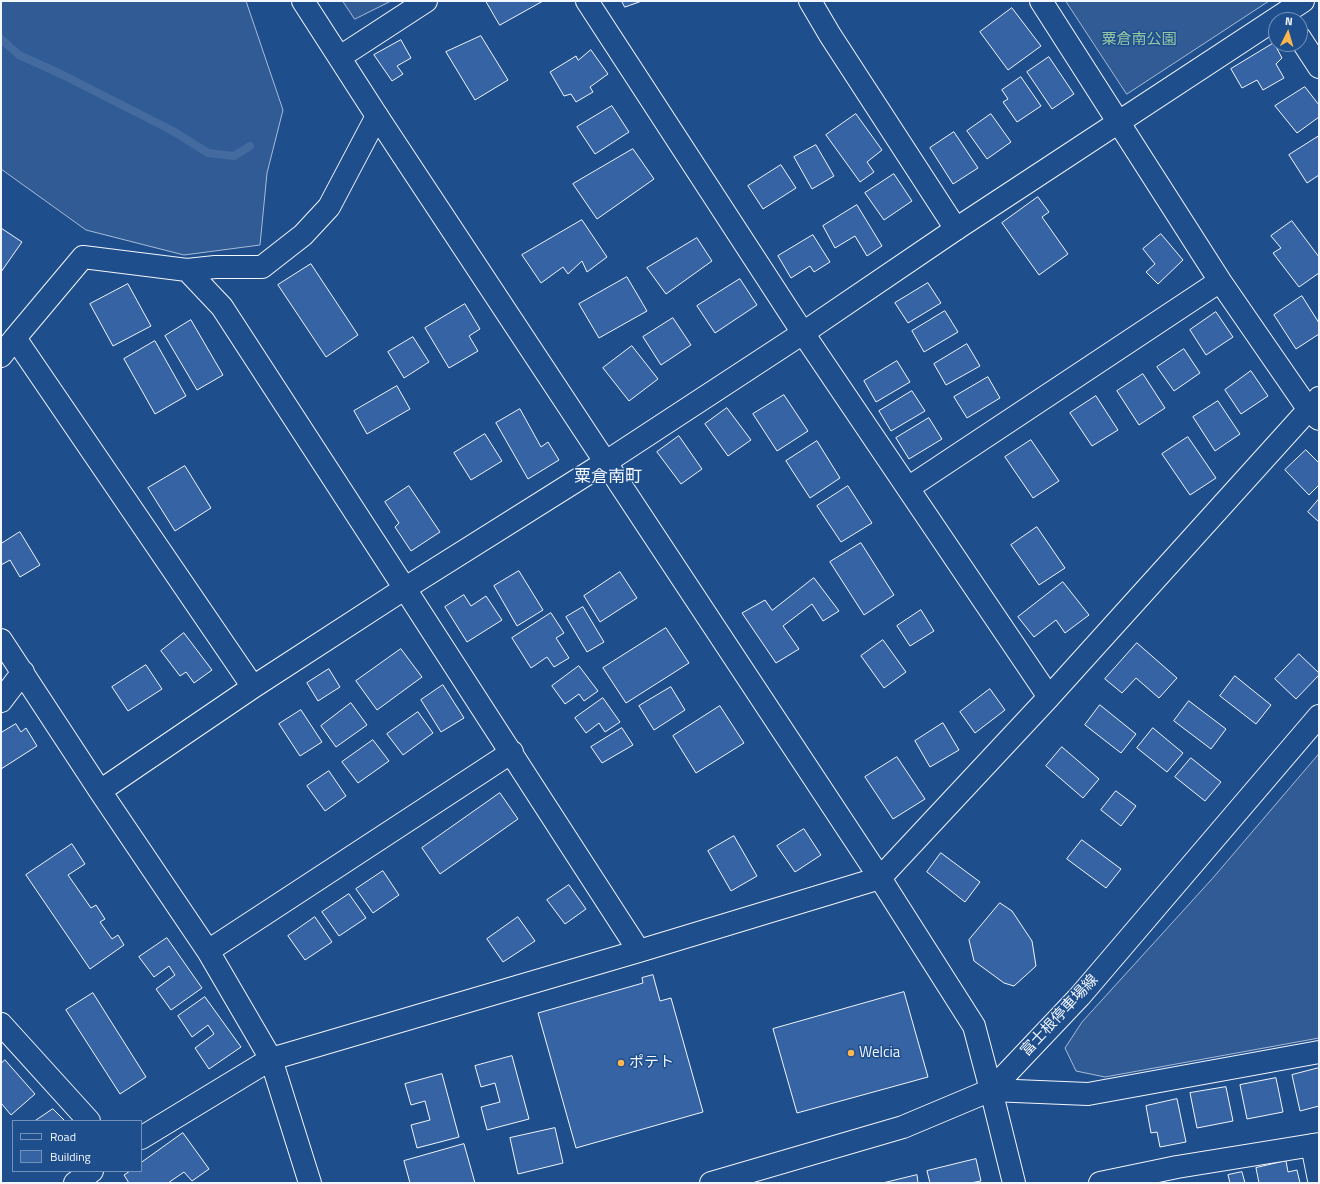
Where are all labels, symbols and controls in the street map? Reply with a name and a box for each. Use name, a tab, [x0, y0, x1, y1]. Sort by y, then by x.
north arrow	[1268, 12, 1308, 52]
text: N	[1284, 13, 1293, 29]
park label: 粟倉南公園	[1102, 31, 1176, 49]
district label: 粟倉南町	[574, 468, 642, 488]
street label: 富士根停車場線	[1018, 971, 1102, 1061]
place label: Welcia	[859, 1044, 900, 1062]
marker: Welcia	[846, 1048, 856, 1058]
place label: ポテト	[629, 1054, 674, 1072]
marker: ポテト	[616, 1058, 626, 1068]
legend	[12, 1120, 142, 1172]
text: Road	[50, 1127, 76, 1146]
text: Building	[50, 1147, 91, 1166]

